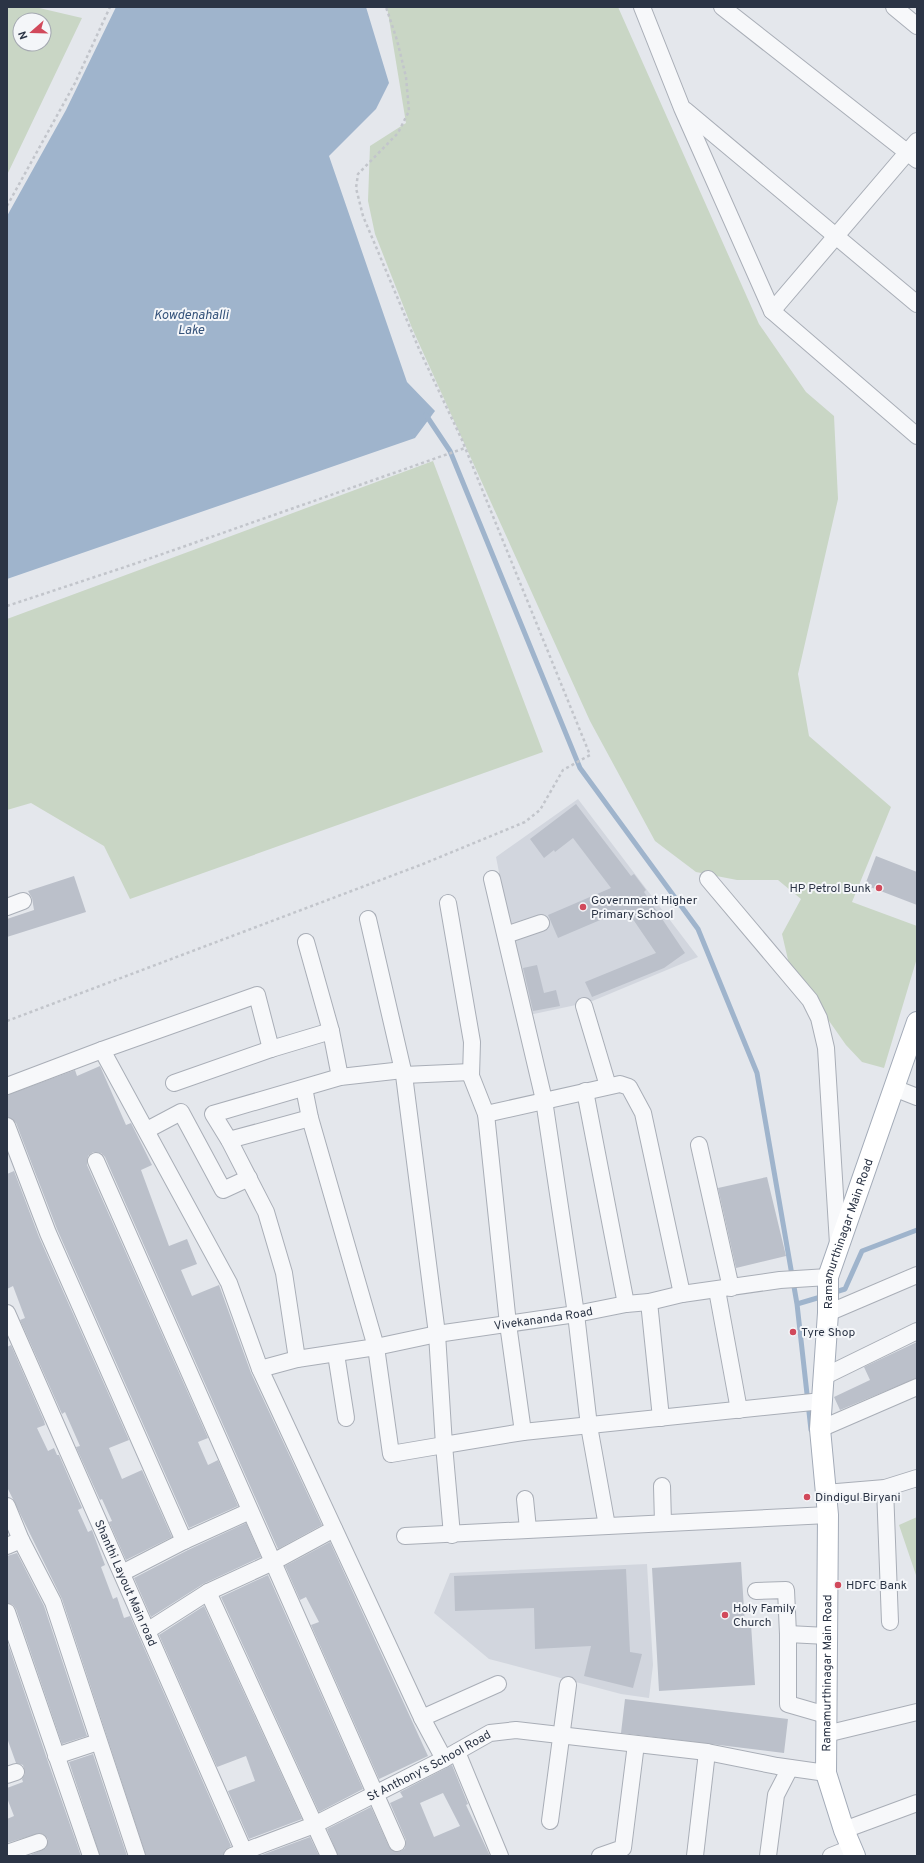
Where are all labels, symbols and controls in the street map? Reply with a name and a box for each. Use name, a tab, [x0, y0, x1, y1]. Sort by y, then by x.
north arrow	[12, 12, 52, 52]
text: N	[16, 29, 31, 41]
water label: Kowdenahalli Lake	[154, 308, 229, 339]
place label: HP Petrol Bunk	[789, 881, 871, 897]
marker: HP Petrol Bunk	[874, 883, 884, 893]
place label: Government Higher Primary School	[591, 893, 698, 923]
marker: Government Higher Primary School	[578, 902, 588, 912]
street label: Ramamurthinagar Main Road	[821, 1157, 878, 1309]
street label: Vivekananda Road	[493, 1304, 594, 1335]
place label: Tyre Shop	[801, 1325, 855, 1341]
marker: Tyre Shop	[788, 1327, 798, 1337]
place label: Dindigul Biryani	[815, 1490, 901, 1506]
marker: Dindigul Biryani	[802, 1492, 812, 1502]
street label: Shanthi Layout Main road	[90, 1518, 160, 1649]
place label: HDFC Bank	[846, 1578, 907, 1594]
marker: HDFC Bank	[833, 1580, 843, 1590]
street label: Ramamurthinagar Main Road	[819, 1594, 836, 1752]
place label: Holy Family Church	[733, 1601, 795, 1631]
marker: Holy Family Church	[720, 1610, 730, 1620]
street label: St Anthony's School Road	[365, 1727, 494, 1806]

